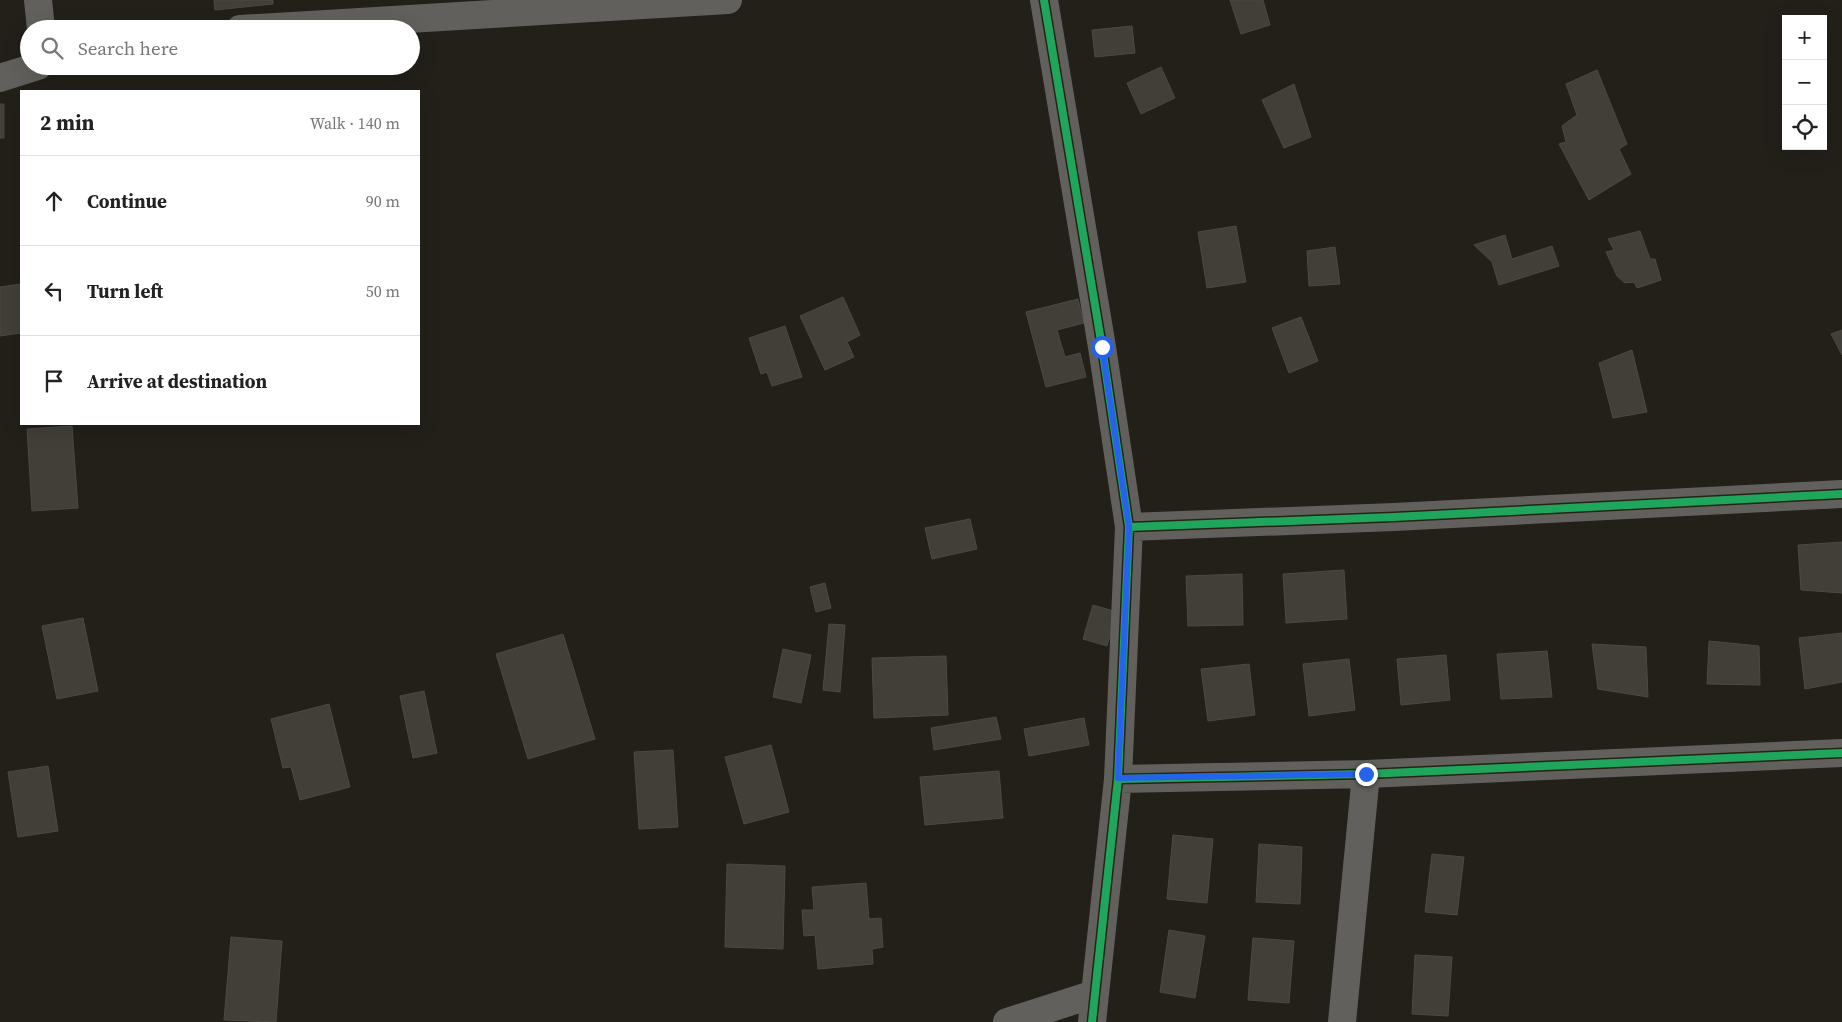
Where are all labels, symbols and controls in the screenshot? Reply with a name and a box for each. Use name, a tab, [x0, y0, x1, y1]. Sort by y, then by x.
map controls	[1782, 15, 1827, 150]
button: +	[1782, 15, 1827, 60]
search box	[20, 20, 420, 75]
icon: search	[38, 34, 66, 62]
text: Search here	[78, 35, 178, 61]
button: −	[1782, 60, 1827, 105]
button: locate	[1782, 105, 1827, 150]
text: 2 min	[40, 108, 95, 137]
text: Walk · 140 m	[310, 112, 400, 134]
icon: ahead	[40, 187, 68, 215]
text: Continue	[87, 188, 167, 214]
text: 90 m	[366, 190, 400, 212]
icon: left	[40, 277, 68, 305]
text: Turn left	[87, 278, 163, 304]
text: 50 m	[366, 280, 400, 302]
route start	[1091, 336, 1114, 359]
icon: arrive	[40, 367, 68, 395]
text: Arrive at destination	[87, 368, 267, 394]
route end	[1355, 763, 1378, 786]

